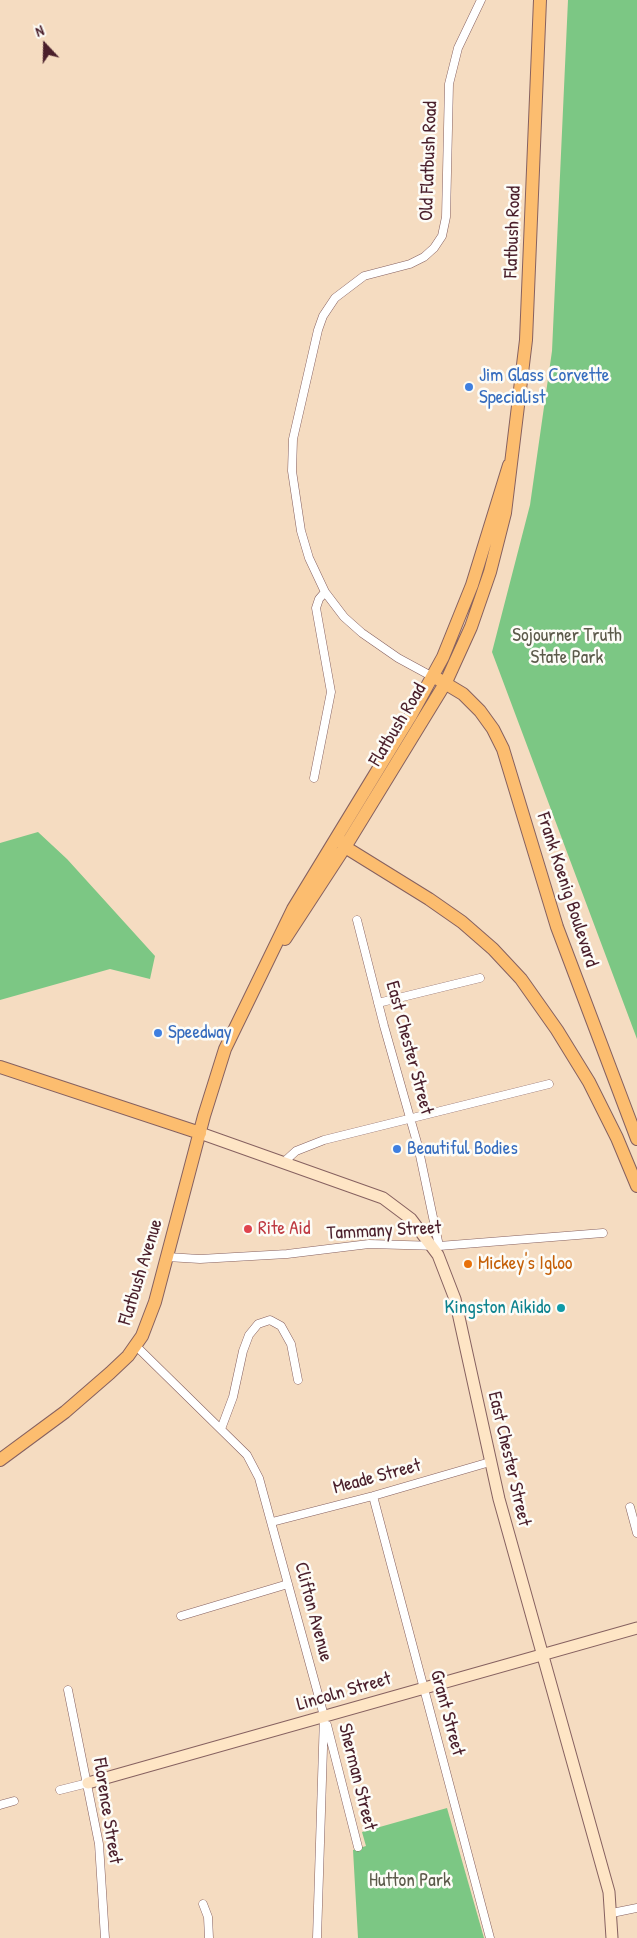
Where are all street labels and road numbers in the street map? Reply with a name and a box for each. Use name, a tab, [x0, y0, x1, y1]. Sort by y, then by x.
street label: Old Flatbush Road	[416, 101, 442, 221]
street label: Flatbush Road	[500, 185, 526, 279]
street label: Flatbush Road	[364, 680, 432, 770]
street label: Frank Koenig Boulevard	[531, 810, 603, 970]
street label: East Chester Street	[380, 979, 438, 1117]
street label: Flatbush Avenue	[114, 1216, 168, 1328]
street label: Tammany Street	[326, 1217, 442, 1245]
street label: East Chester Street	[482, 1390, 536, 1528]
street label: Meade Street	[331, 1454, 423, 1500]
street label: Clifton Avenue	[289, 1560, 337, 1664]
street label: Lincoln Street	[294, 1668, 394, 1716]
street label: Grant Street	[425, 1668, 469, 1758]
street label: Sherman Street	[333, 1721, 381, 1833]
street label: Florence Street	[87, 1756, 127, 1866]

